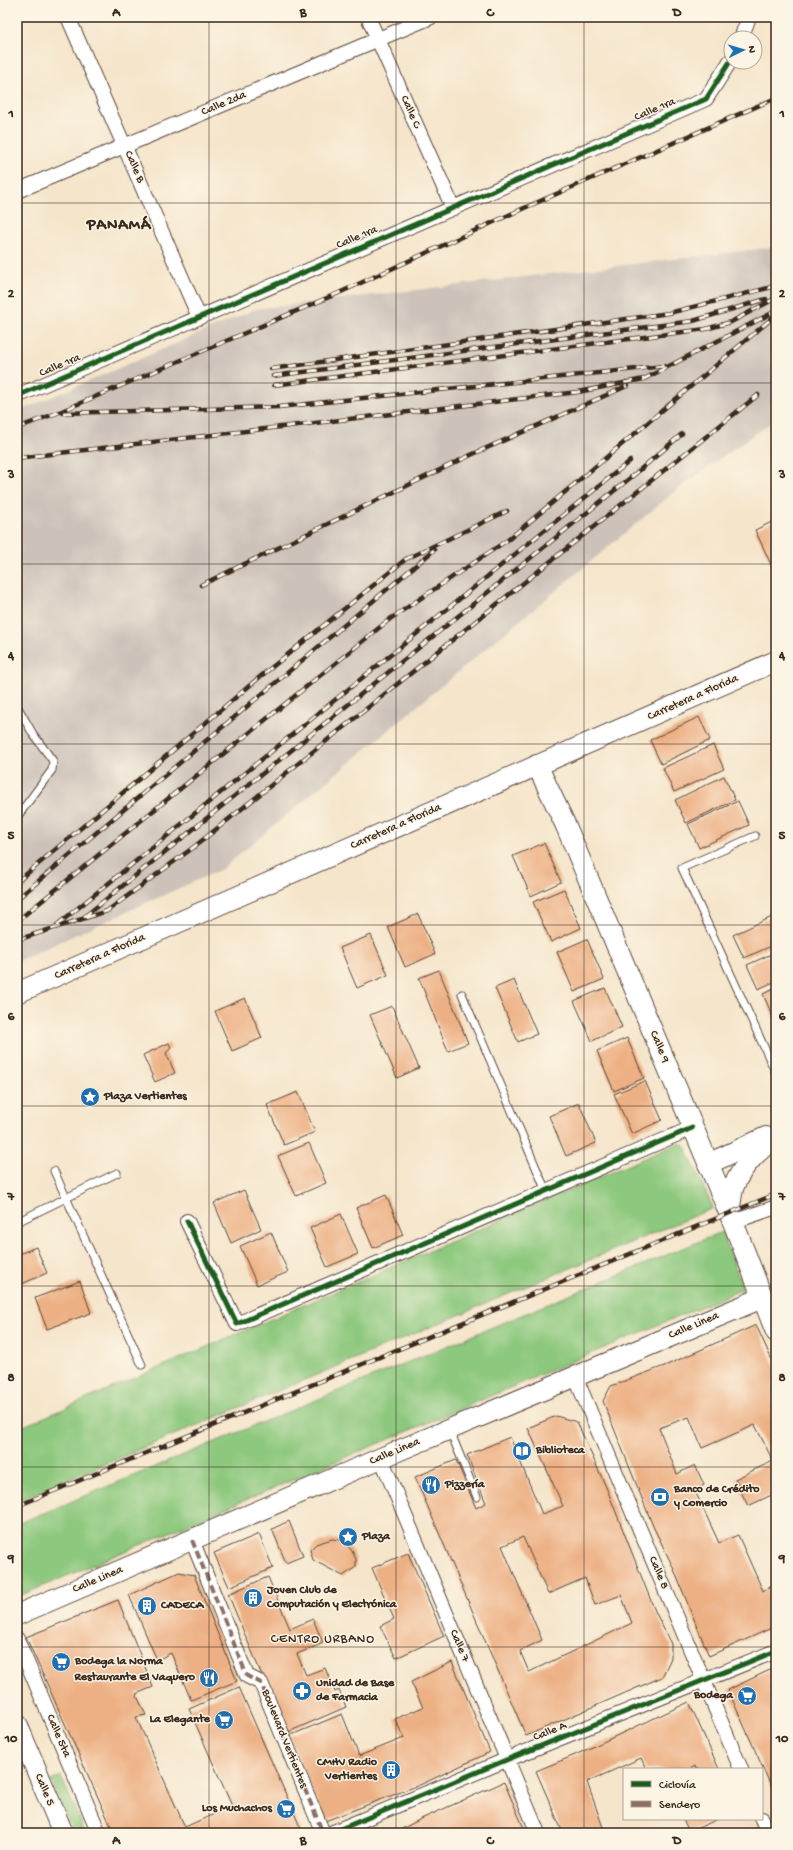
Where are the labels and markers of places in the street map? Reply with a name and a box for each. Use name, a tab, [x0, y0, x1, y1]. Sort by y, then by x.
place icon: Plaza Vertientes	[79, 1086, 101, 1108]
place label: Plaza Vertientes	[103, 1090, 187, 1104]
library icon: Biblioteca	[511, 1440, 533, 1462]
place label: Biblioteca	[535, 1444, 586, 1458]
restaurant icon: Pizzería	[420, 1474, 442, 1496]
place label: Pizzería	[444, 1478, 486, 1492]
place label: Banco de Crédito y Comercio	[673, 1483, 760, 1511]
bank icon: Banco de Crédito y Comercio	[649, 1486, 671, 1508]
place icon: Plaza	[337, 1526, 359, 1548]
place label: Plaza	[361, 1530, 391, 1544]
place label: Joven Club de Computación y Electrónica	[266, 1584, 398, 1612]
building icon: Joven Club de Computación y Electrónica	[242, 1587, 264, 1609]
building icon: CADECA	[136, 1595, 158, 1617]
place label: CADECA	[160, 1599, 204, 1613]
supermarket icon: Bodega la Norma	[50, 1651, 72, 1673]
place label: Bodega la Norma	[74, 1655, 164, 1669]
restaurant icon: Restaurante El Vaquero	[198, 1667, 220, 1689]
place label: Restaurante El Vaquero	[74, 1671, 196, 1685]
place label: Unidad de Base de Farmacia	[316, 1677, 395, 1705]
pharmacy icon: Unidad de Base de Farmacia	[291, 1680, 313, 1702]
supermarket icon: Bodega	[736, 1685, 758, 1707]
place label: Bodega	[693, 1689, 734, 1703]
supermarket icon: La Elegante	[213, 1709, 235, 1731]
place label: La Elegante	[150, 1713, 211, 1727]
place label: CMHV Radio Vertientes	[316, 1756, 378, 1784]
building icon: CMHV Radio Vertientes	[380, 1759, 402, 1781]
supermarket icon: Los Muchachos	[275, 1798, 297, 1820]
place label: Los Muchachos	[202, 1802, 273, 1816]

